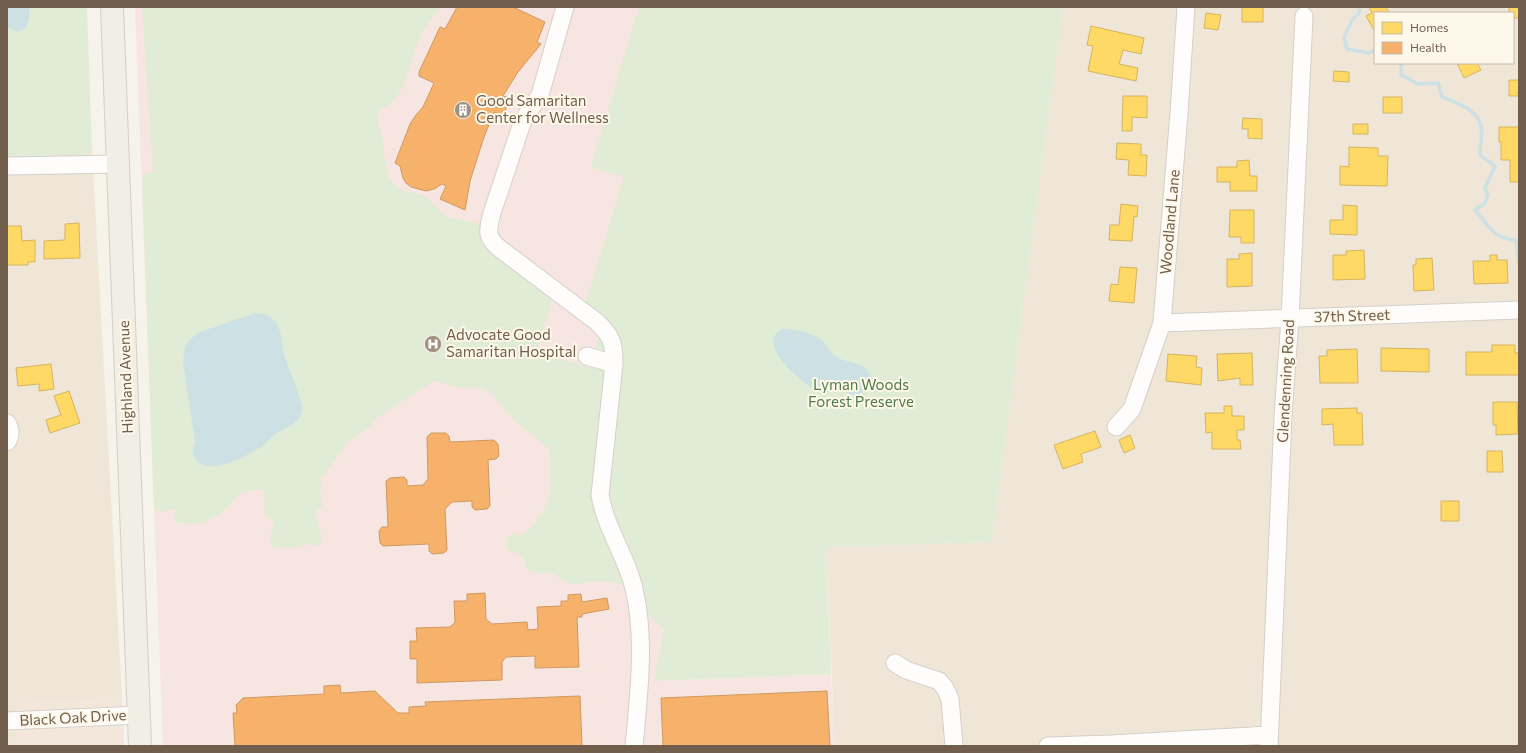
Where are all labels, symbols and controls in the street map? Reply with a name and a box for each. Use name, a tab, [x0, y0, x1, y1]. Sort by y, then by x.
legend	[1374, 12, 1514, 64]
text: Homes	[1410, 20, 1448, 34]
text: Health	[1410, 40, 1446, 54]
place label: Good Samaritan Center for Wellness	[476, 91, 609, 126]
building icon: Good Samaritan Center for Wellness	[453, 100, 473, 120]
street label: Woodland Lane	[1155, 168, 1183, 275]
street label: 37th Street	[1313, 305, 1390, 325]
street label: Glendenning Road	[1273, 319, 1297, 443]
street label: Highland Avenue	[114, 320, 136, 434]
place label: Advocate Good Samaritan Hospital	[446, 325, 576, 360]
hospital icon: Advocate Good Samaritan Hospital	[423, 334, 443, 354]
park label: Lyman Woods Forest Preserve	[808, 375, 914, 410]
street label: Black Oak Drive	[19, 705, 127, 729]

